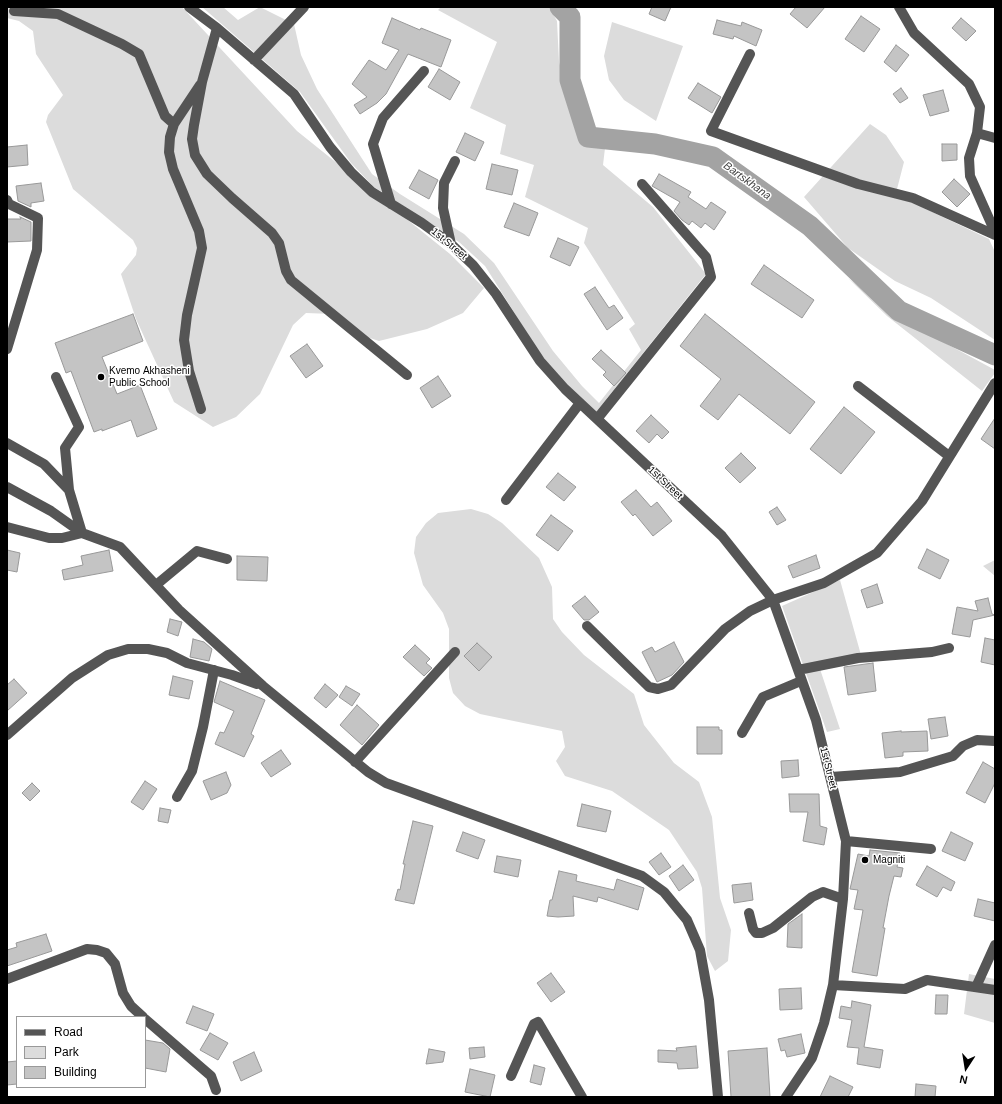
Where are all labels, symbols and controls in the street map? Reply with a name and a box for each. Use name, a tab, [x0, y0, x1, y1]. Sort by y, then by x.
water label: Bartskhana	[721, 159, 773, 203]
street label: 1st Street	[429, 226, 469, 262]
place label: Kvemo Akhasheni Public School	[109, 365, 190, 388]
marker: Kvemo Akhasheni Public School	[96, 372, 106, 382]
street label: 1st Street	[645, 464, 685, 502]
street label: 1st Street	[817, 746, 839, 790]
place label: Magniti	[873, 854, 905, 866]
marker: Magniti	[860, 855, 870, 865]
legend	[16, 1016, 146, 1088]
text: Road	[54, 1025, 83, 1039]
text: Park	[54, 1045, 79, 1059]
north arrow	[946, 1048, 986, 1088]
text: Building	[54, 1065, 97, 1079]
text: N	[958, 1073, 969, 1086]

